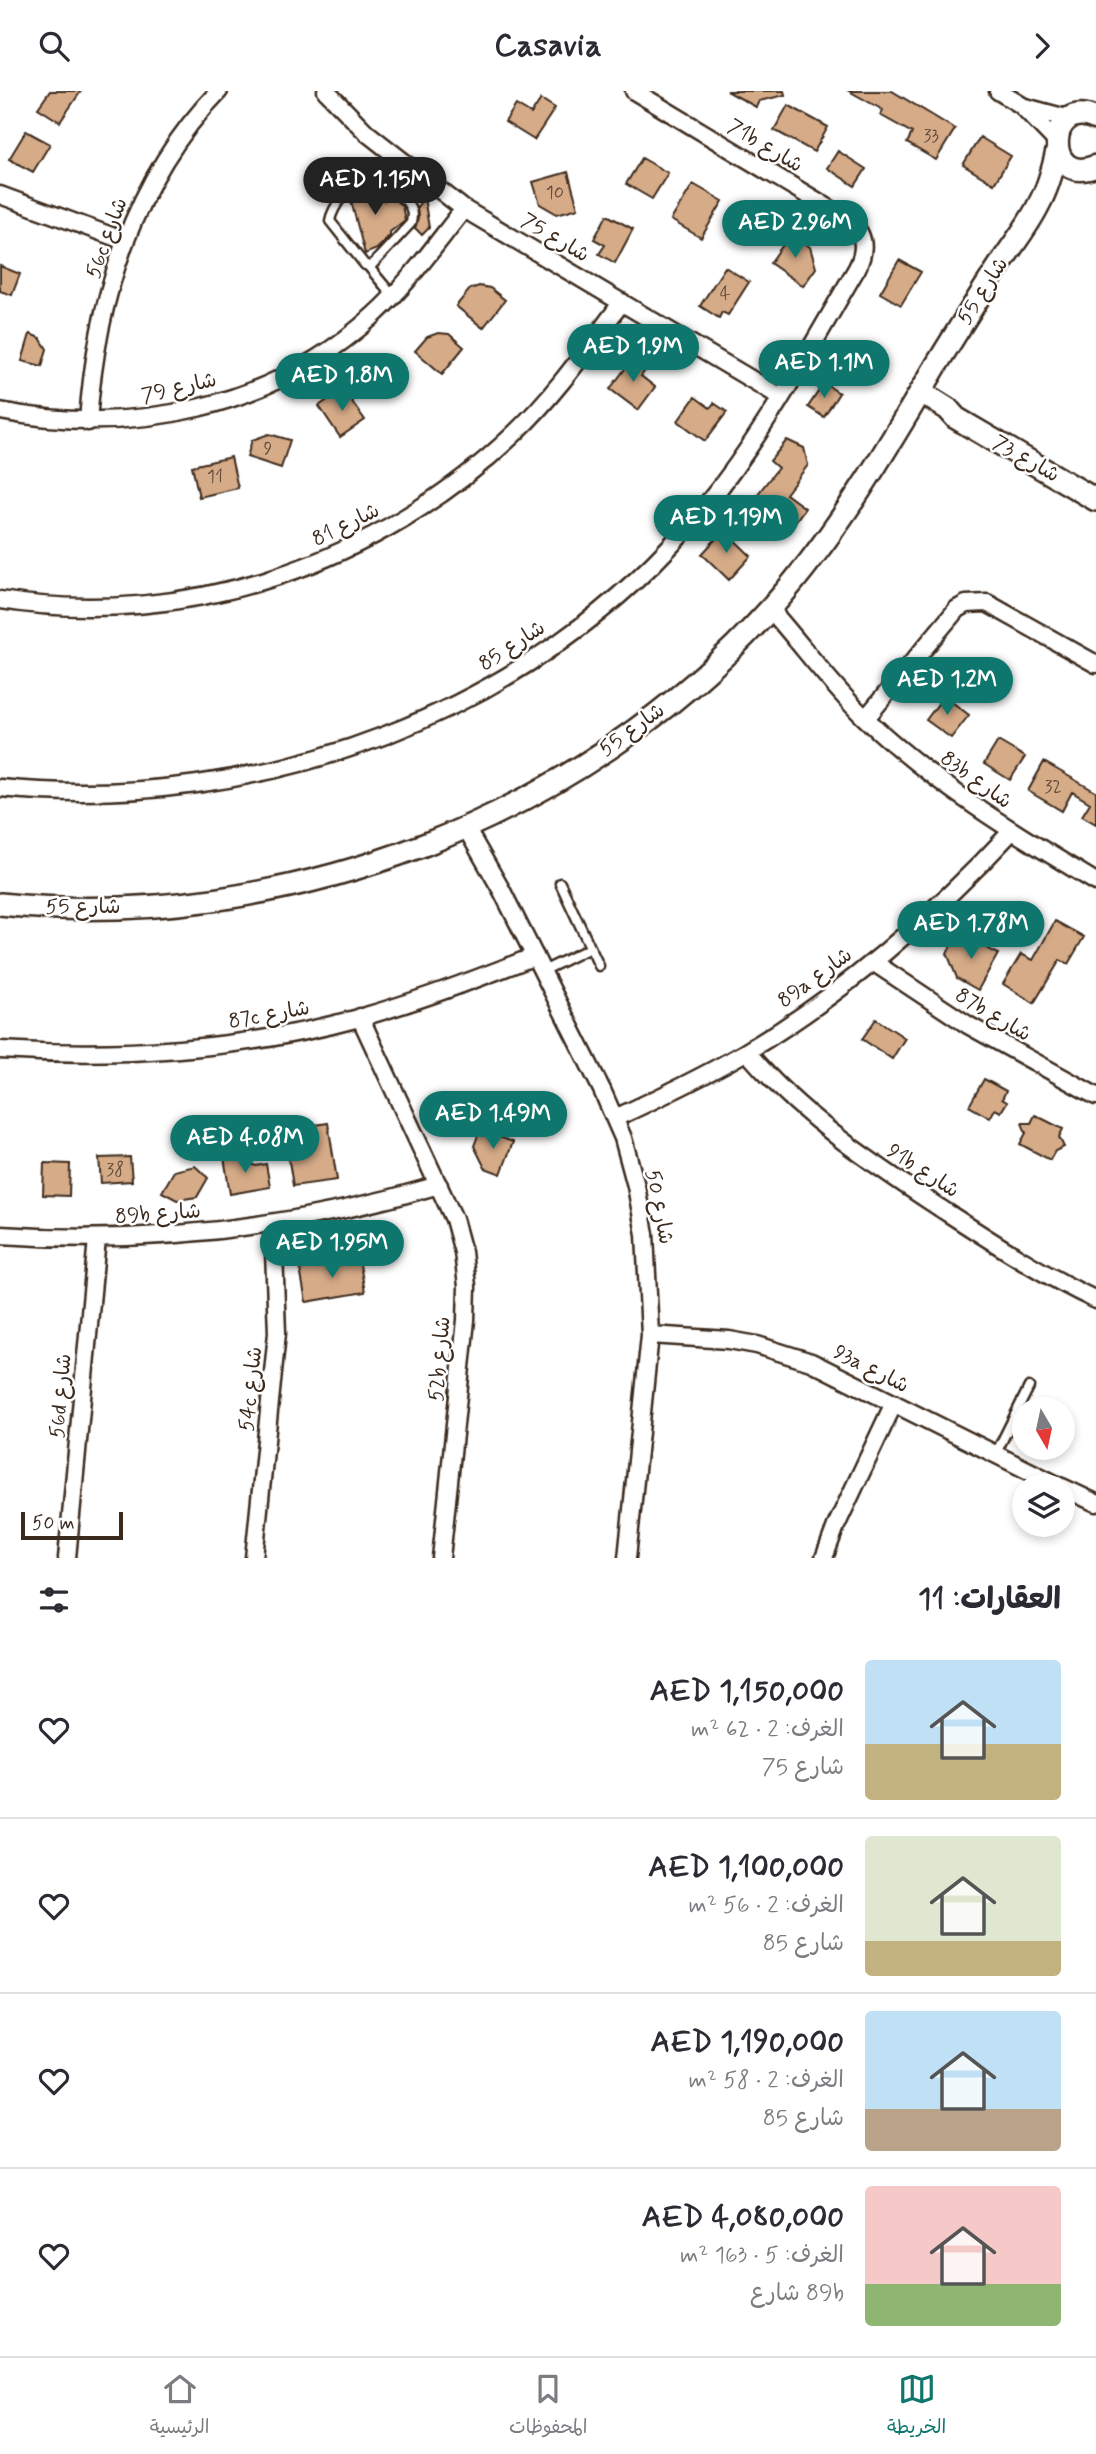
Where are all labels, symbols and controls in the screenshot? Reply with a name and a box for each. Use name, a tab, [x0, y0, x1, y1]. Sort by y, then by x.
text: Casavia	[494, 25, 602, 67]
icon: search	[35, 27, 73, 65]
icon: forward	[1023, 27, 1061, 65]
street label: 71b شارع	[722, 113, 808, 179]
house number: 33	[923, 124, 939, 148]
pin: AED 1.15M	[295, 157, 455, 217]
text: AED 1.15M	[319, 165, 431, 195]
house number: 10	[546, 181, 564, 205]
street label: 56c شارع	[79, 194, 135, 282]
pin: AED 2.96M	[715, 201, 875, 260]
street label: شارع 75	[516, 207, 594, 269]
text: AED 2.96M	[738, 208, 852, 238]
street label: شارع 55	[951, 252, 1015, 330]
house number: 4	[720, 282, 730, 306]
pin: AED 1.9M	[561, 324, 705, 384]
text: AED 1.9M	[583, 332, 683, 362]
pin: AED 1.1M	[752, 341, 896, 400]
text: AED 1.1M	[775, 348, 873, 378]
pin: AED 1.8M	[270, 353, 414, 413]
text: AED 1.8M	[291, 361, 393, 391]
street label: شارع 79	[139, 366, 219, 410]
street label: شارع 73	[987, 429, 1065, 489]
house number: 9	[264, 437, 273, 461]
house number: 11	[207, 465, 223, 489]
pin: AED 1.19M	[646, 496, 806, 555]
street label: شارع 81	[308, 497, 384, 553]
text: AED 1.19M	[670, 503, 782, 533]
street label: شارع 85	[473, 614, 551, 678]
pin: AED 1.2M	[875, 657, 1019, 717]
text: AED 1.2M	[897, 665, 997, 695]
street label: شارع 55	[593, 697, 671, 763]
street label: 83b شارع	[935, 745, 1017, 815]
house number: 32	[1044, 775, 1062, 799]
street label: شارع 55	[46, 893, 120, 921]
pin: AED 1.78M	[891, 901, 1051, 961]
text: AED 1.78M	[913, 909, 1029, 939]
street label: 89a شارع	[772, 941, 858, 1015]
street label: 87b شارع	[950, 981, 1036, 1049]
street label: 87c شارع	[226, 994, 312, 1036]
pin: AED 1.49M	[413, 1091, 573, 1151]
text: AED 1.49M	[435, 1099, 551, 1129]
pin: AED 4.08M	[165, 1115, 325, 1175]
text: AED 4.08M	[186, 1123, 304, 1153]
street label: 91b شارع	[881, 1137, 965, 1205]
house number: 38	[106, 1158, 124, 1182]
street label: شارع 50	[638, 1167, 680, 1247]
street label: 89b شارع	[114, 1197, 202, 1231]
pin: AED 1.95M	[252, 1221, 412, 1280]
text: AED 1.95M	[276, 1228, 388, 1258]
street label: 52b شارع	[422, 1315, 458, 1403]
street label: 93a شارع	[829, 1338, 913, 1400]
street label: 54c شارع	[233, 1345, 269, 1433]
street label: 56d شارع	[43, 1352, 79, 1440]
north arrow	[1012, 1397, 1074, 1459]
map controls	[1012, 1397, 1075, 1537]
button: layers	[1012, 1474, 1075, 1537]
scale bar	[21, 1509, 122, 1541]
text: 50 m	[32, 1511, 75, 1536]
text: العقارات: 11	[918, 1580, 1061, 1619]
icon: filters	[35, 1581, 73, 1619]
text: AED 1,150,000	[650, 1672, 844, 1711]
icon: home	[921, 1688, 1005, 1772]
icon: heart	[35, 1711, 73, 1749]
text: الغرف: 2 · 62 m²	[691, 1715, 844, 1745]
text: شارع 75	[762, 1753, 844, 1783]
text: AED 1,100,000	[648, 1848, 844, 1887]
icon: home	[921, 1864, 1005, 1948]
icon: heart	[35, 1887, 73, 1925]
text: الغرف: 2 · 56 m²	[688, 1891, 844, 1921]
text: شارع 85	[763, 1929, 844, 1959]
text: AED 1,190,000	[651, 2023, 844, 2062]
icon: home	[921, 2039, 1005, 2123]
icon: heart	[35, 2062, 73, 2100]
text: الغرف: 2 · 58 m²	[689, 2066, 844, 2096]
text: شارع 85	[763, 2104, 844, 2134]
text: AED 4,080,000	[642, 2198, 844, 2237]
icon: home	[921, 2214, 1005, 2298]
icon: heart	[35, 2237, 73, 2275]
text: الغرف: 5 · 163 m²	[680, 2241, 844, 2271]
text: 89b شارع	[750, 2279, 844, 2309]
tab: الرئيسية	[150, 2370, 209, 2443]
tab: المحفوظات	[509, 2370, 587, 2443]
tab: الخريطة	[887, 2370, 946, 2443]

